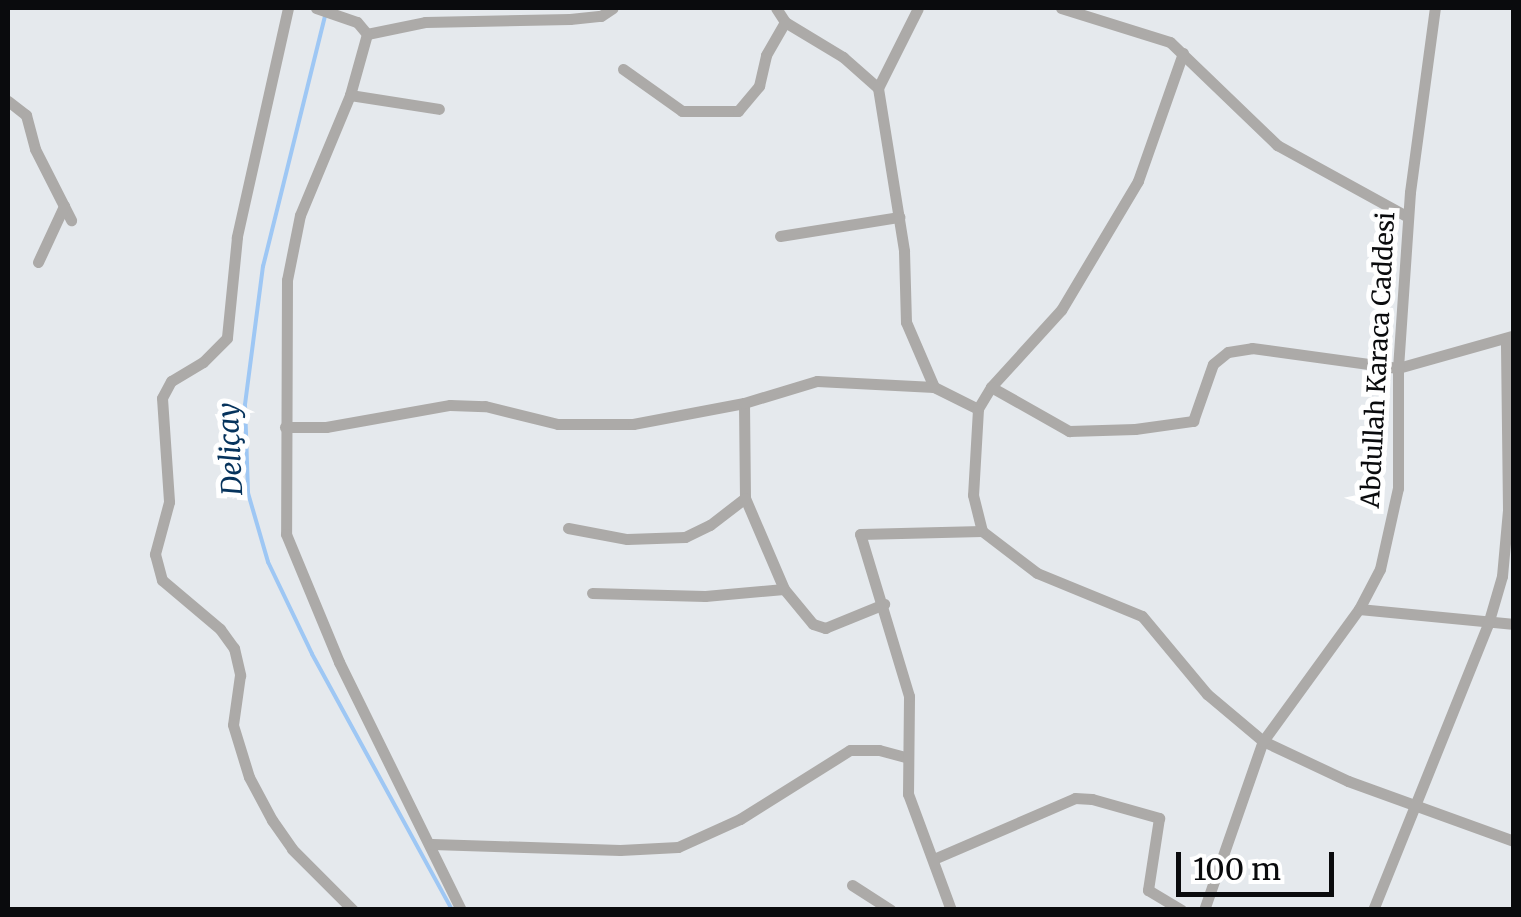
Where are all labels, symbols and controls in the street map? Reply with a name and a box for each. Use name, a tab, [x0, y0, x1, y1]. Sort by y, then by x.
street label: Abdullah Karaca Caddesi	[1355, 211, 1401, 509]
water label: Deliçay	[211, 402, 249, 496]
scale bar	[1181, 832, 1338, 894]
text: 100 m	[1193, 850, 1281, 888]

